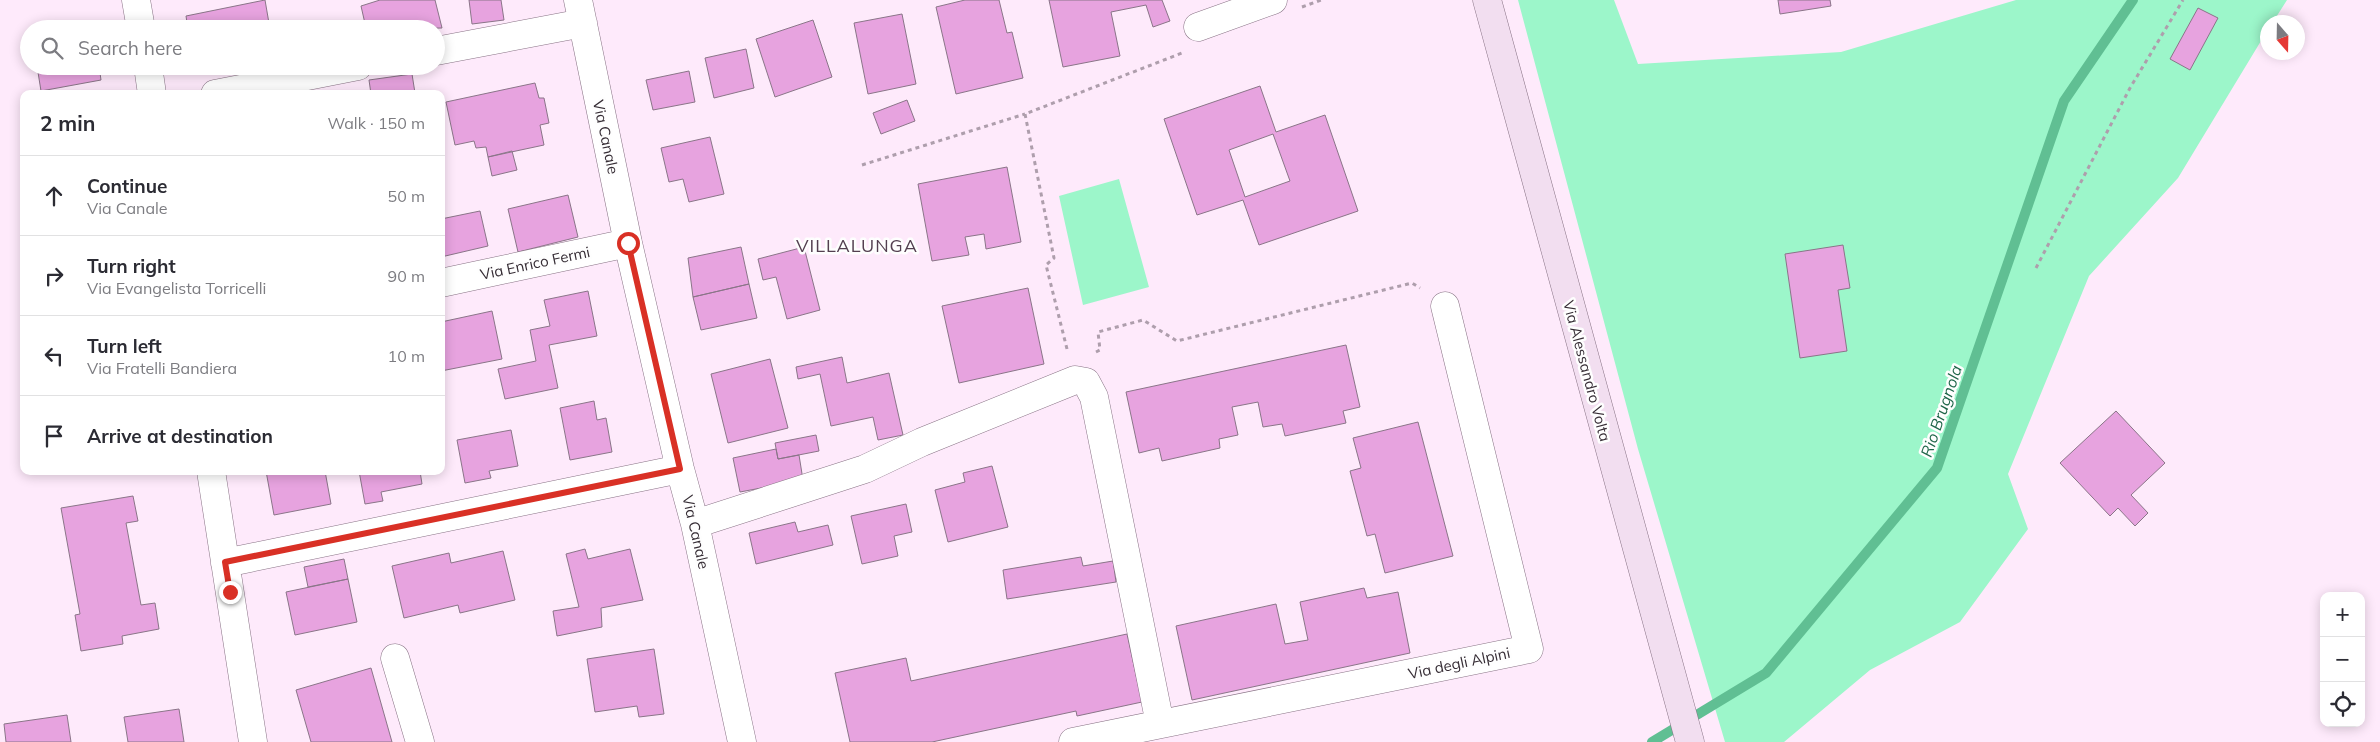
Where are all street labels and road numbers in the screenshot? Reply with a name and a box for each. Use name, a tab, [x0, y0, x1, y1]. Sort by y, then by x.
street label: Via Canale	[589, 98, 623, 176]
street label: Via Enrico Fermi	[478, 242, 592, 284]
street label: Via Alessandro Volta	[1559, 298, 1615, 444]
street label: Via Canale	[678, 493, 714, 571]
street label: Via degli Alpini	[1406, 643, 1512, 683]

